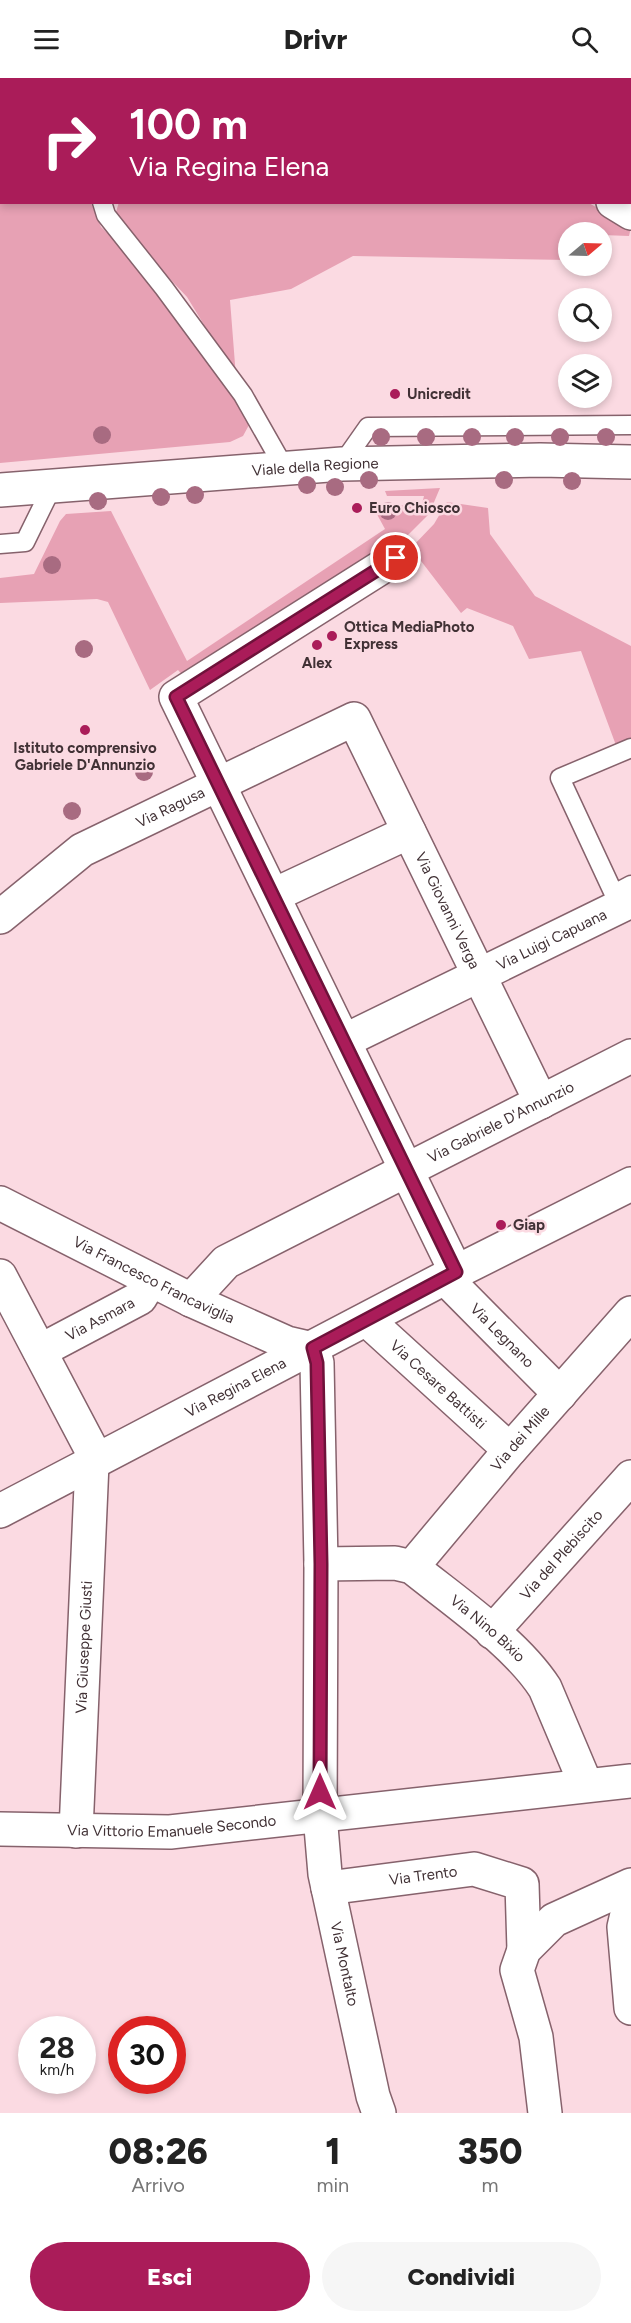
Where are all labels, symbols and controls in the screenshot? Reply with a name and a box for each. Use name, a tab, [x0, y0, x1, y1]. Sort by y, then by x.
icon: menu	[30, 23, 63, 56]
text: Drivr	[284, 23, 347, 56]
icon: search	[568, 23, 601, 56]
text: 100 m	[129, 99, 248, 150]
icon: right	[30, 102, 108, 180]
text: Via Regina Elena	[129, 150, 329, 183]
north arrow	[558, 222, 612, 276]
map controls	[558, 222, 612, 408]
button: search	[558, 288, 612, 342]
button: layers	[558, 354, 612, 408]
place label: Unicredit	[407, 385, 471, 403]
marker: Unicredit	[388, 387, 402, 401]
street label: Viale della Regione	[251, 454, 379, 480]
place label: Euro Chiosco	[369, 499, 461, 517]
marker: Euro Chiosco	[350, 501, 364, 515]
pin	[370, 532, 421, 583]
icon: arrive	[379, 541, 412, 574]
place label: Ottica MediaPhoto Express	[344, 618, 475, 653]
marker: Ottica MediaPhoto Express	[325, 629, 339, 643]
marker: Alex	[310, 638, 324, 652]
place label: Alex	[302, 654, 332, 672]
marker: Istituto comprensivo Gabriele D'Annunzio	[78, 723, 92, 737]
place label: Istituto comprensivo Gabriele D'Annunzio	[13, 739, 157, 774]
street label: Via Ragusa	[133, 783, 208, 832]
street label: Via Giovanni Verga	[411, 849, 484, 972]
street label: Via Luigi Capuana	[494, 905, 610, 974]
street label: Via Gabriele D'Annunzio	[425, 1077, 577, 1167]
place label: Giap	[513, 1216, 545, 1234]
marker: Giap	[494, 1218, 508, 1232]
street label: Via Francesco Francaviglia	[70, 1233, 237, 1327]
street label: Via Asmara	[62, 1294, 138, 1345]
street label: Via Legnano	[466, 1300, 538, 1372]
street label: Via Cesare Battisti	[386, 1336, 490, 1433]
street label: Via Regina Elena	[182, 1354, 289, 1421]
street label: Via dei Mille	[487, 1402, 554, 1475]
street label: Via del Plebiscito	[516, 1506, 607, 1603]
street label: Via Giuseppe Giusti	[72, 1580, 96, 1714]
street label: Via Nino Bixio	[446, 1591, 529, 1666]
position arrow	[288, 1760, 352, 1824]
street label: Via Vittorio Emanuele Secondo	[67, 1811, 278, 1841]
street label: Via Trento	[388, 1862, 459, 1889]
street label: Via Montalto	[327, 1920, 362, 2008]
speed limit sign: 30	[108, 2016, 186, 2094]
text: 28	[39, 2029, 75, 2066]
text: km/h	[40, 2061, 74, 2079]
text: 08:26	[109, 2130, 208, 2173]
text: 1	[325, 2130, 341, 2173]
text: 350	[458, 2130, 522, 2173]
text: Arrivo	[131, 2173, 185, 2197]
text: min	[316, 2173, 349, 2197]
text: m	[482, 2173, 499, 2197]
button: Esci	[30, 2242, 310, 2311]
button: Condividi	[322, 2242, 601, 2311]

